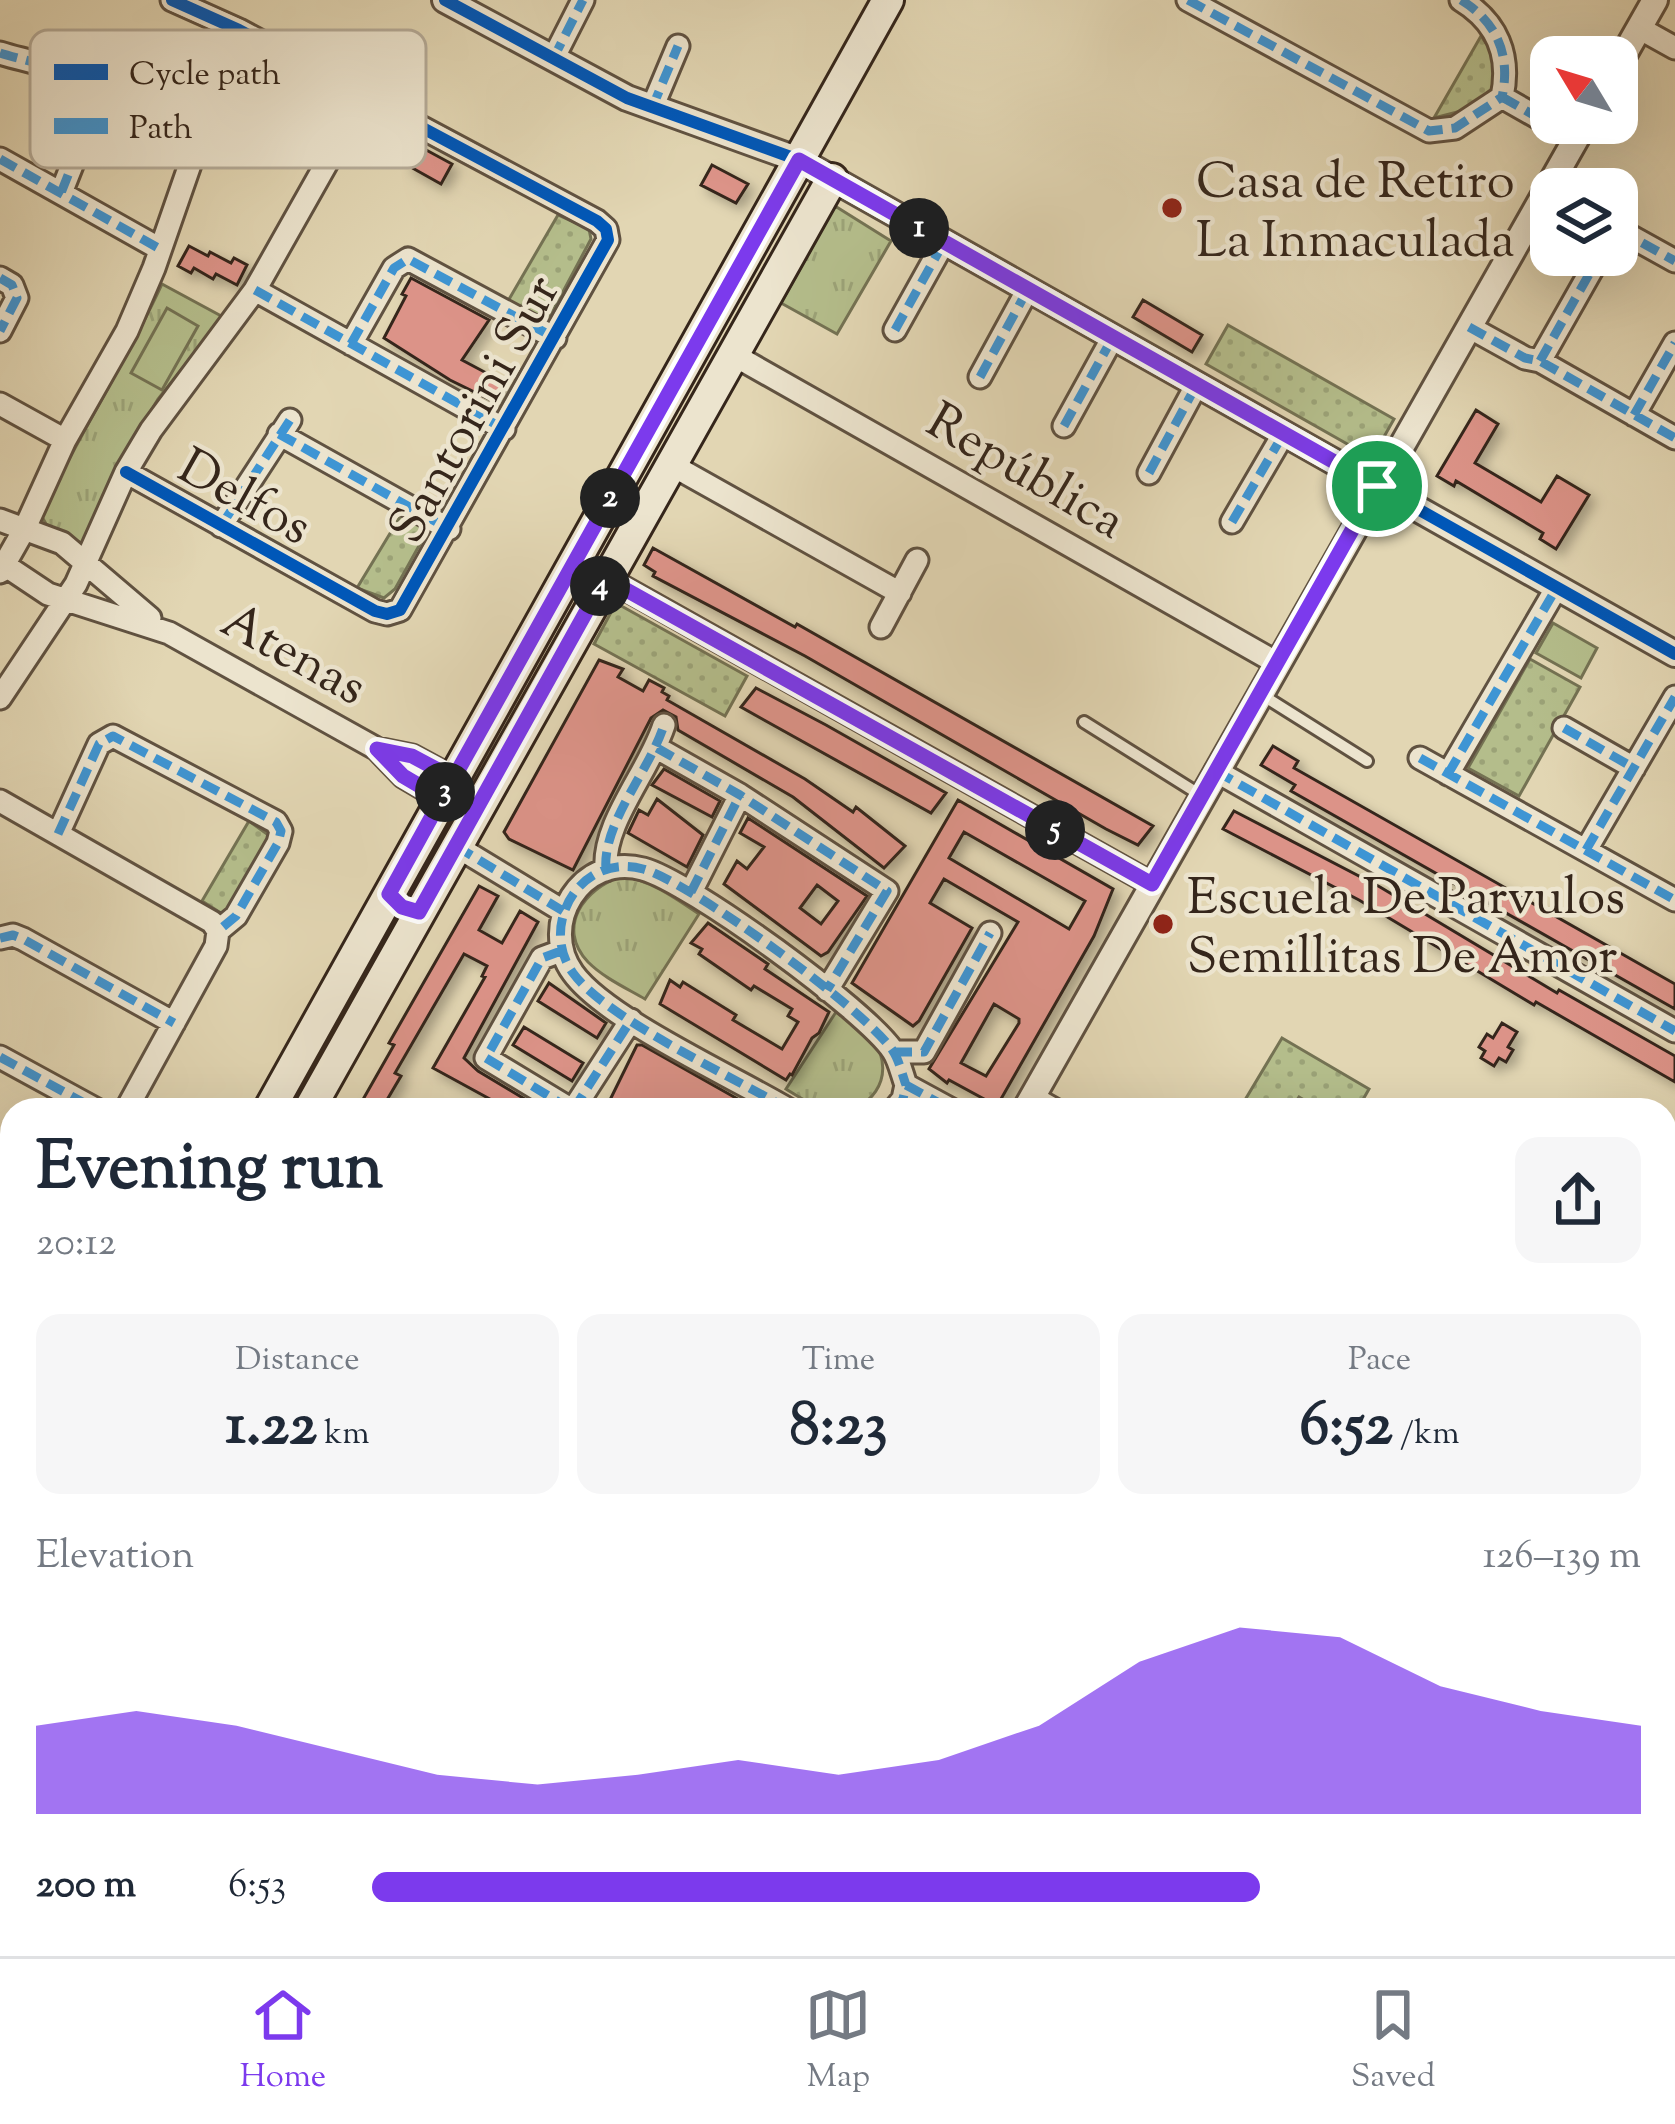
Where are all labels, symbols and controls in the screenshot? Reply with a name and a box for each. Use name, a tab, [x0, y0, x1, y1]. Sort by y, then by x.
legend	[30, 30, 426, 168]
north arrow	[1530, 36, 1638, 144]
map controls	[1530, 36, 1638, 276]
text: Cycle path	[129, 52, 281, 100]
text: Path	[129, 106, 193, 154]
place label: Casa de Retiro La Inmaculada	[1196, 148, 1515, 280]
button: layers	[1530, 168, 1638, 276]
marker: Casa de Retiro La Inmaculada	[1159, 195, 1185, 221]
pin: 1	[889, 198, 949, 258]
text: 1	[913, 204, 925, 252]
street label: Santorini Sur	[373, 263, 581, 558]
street label: República	[912, 388, 1137, 560]
street label: Delfos	[163, 433, 323, 566]
pin	[1326, 435, 1428, 537]
icon: arrive	[1344, 453, 1410, 519]
pin: 2	[580, 468, 640, 528]
text: 2	[602, 474, 618, 522]
pin: 4	[570, 556, 630, 616]
text: 4	[592, 562, 608, 610]
street label: Atenas	[206, 587, 378, 727]
pin: 3	[415, 762, 475, 822]
text: 3	[438, 768, 452, 816]
pin: 5	[1025, 800, 1085, 860]
text: 5	[1049, 806, 1061, 854]
place label: Escuela De Parvulos Semillitas De Amor	[1187, 864, 1625, 996]
marker: Escuela De Parvulos Semillitas De Amor	[1150, 911, 1176, 937]
text: Evening run	[36, 1124, 383, 1219]
button: share	[1515, 1137, 1641, 1263]
text: 20:12	[36, 1217, 116, 1273]
text: Distance	[235, 1337, 360, 1385]
text: Time	[802, 1337, 875, 1385]
text: Pace	[1348, 1337, 1411, 1385]
text: 1.22	[226, 1385, 317, 1472]
text: 8:23	[790, 1385, 887, 1472]
text: 6:52	[1299, 1385, 1393, 1472]
text: km	[317, 1411, 370, 1459]
text: /km	[1393, 1411, 1460, 1459]
text: Elevation	[36, 1530, 194, 1586]
text: 126–139 m	[1483, 1530, 1641, 1586]
text: 200 m	[36, 1859, 136, 1915]
text: 6:53	[228, 1859, 286, 1915]
tab: Home	[240, 1982, 326, 2102]
tab: Map	[805, 1982, 871, 2102]
tab: Saved	[1351, 1982, 1435, 2102]

